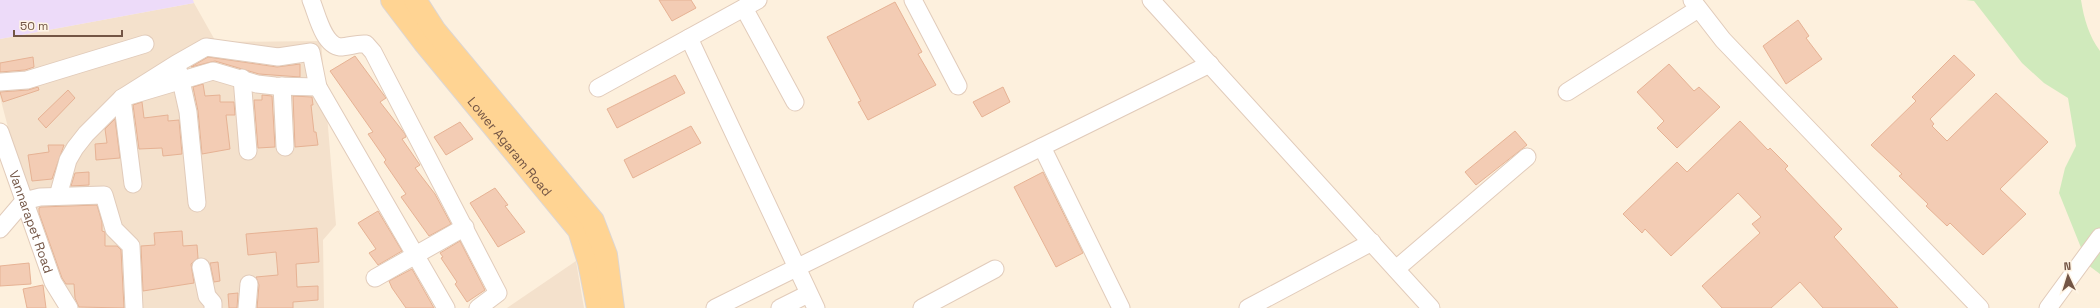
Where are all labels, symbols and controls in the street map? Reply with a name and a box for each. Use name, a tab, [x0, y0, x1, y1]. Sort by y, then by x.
scale bar	[14, 12, 122, 38]
text: 50 m	[20, 18, 48, 34]
street label: Lower Agaram Road	[464, 93, 556, 200]
street label: Vannarapet Road	[5, 168, 57, 275]
north arrow	[2048, 256, 2088, 296]
text: N	[2063, 259, 2071, 273]

